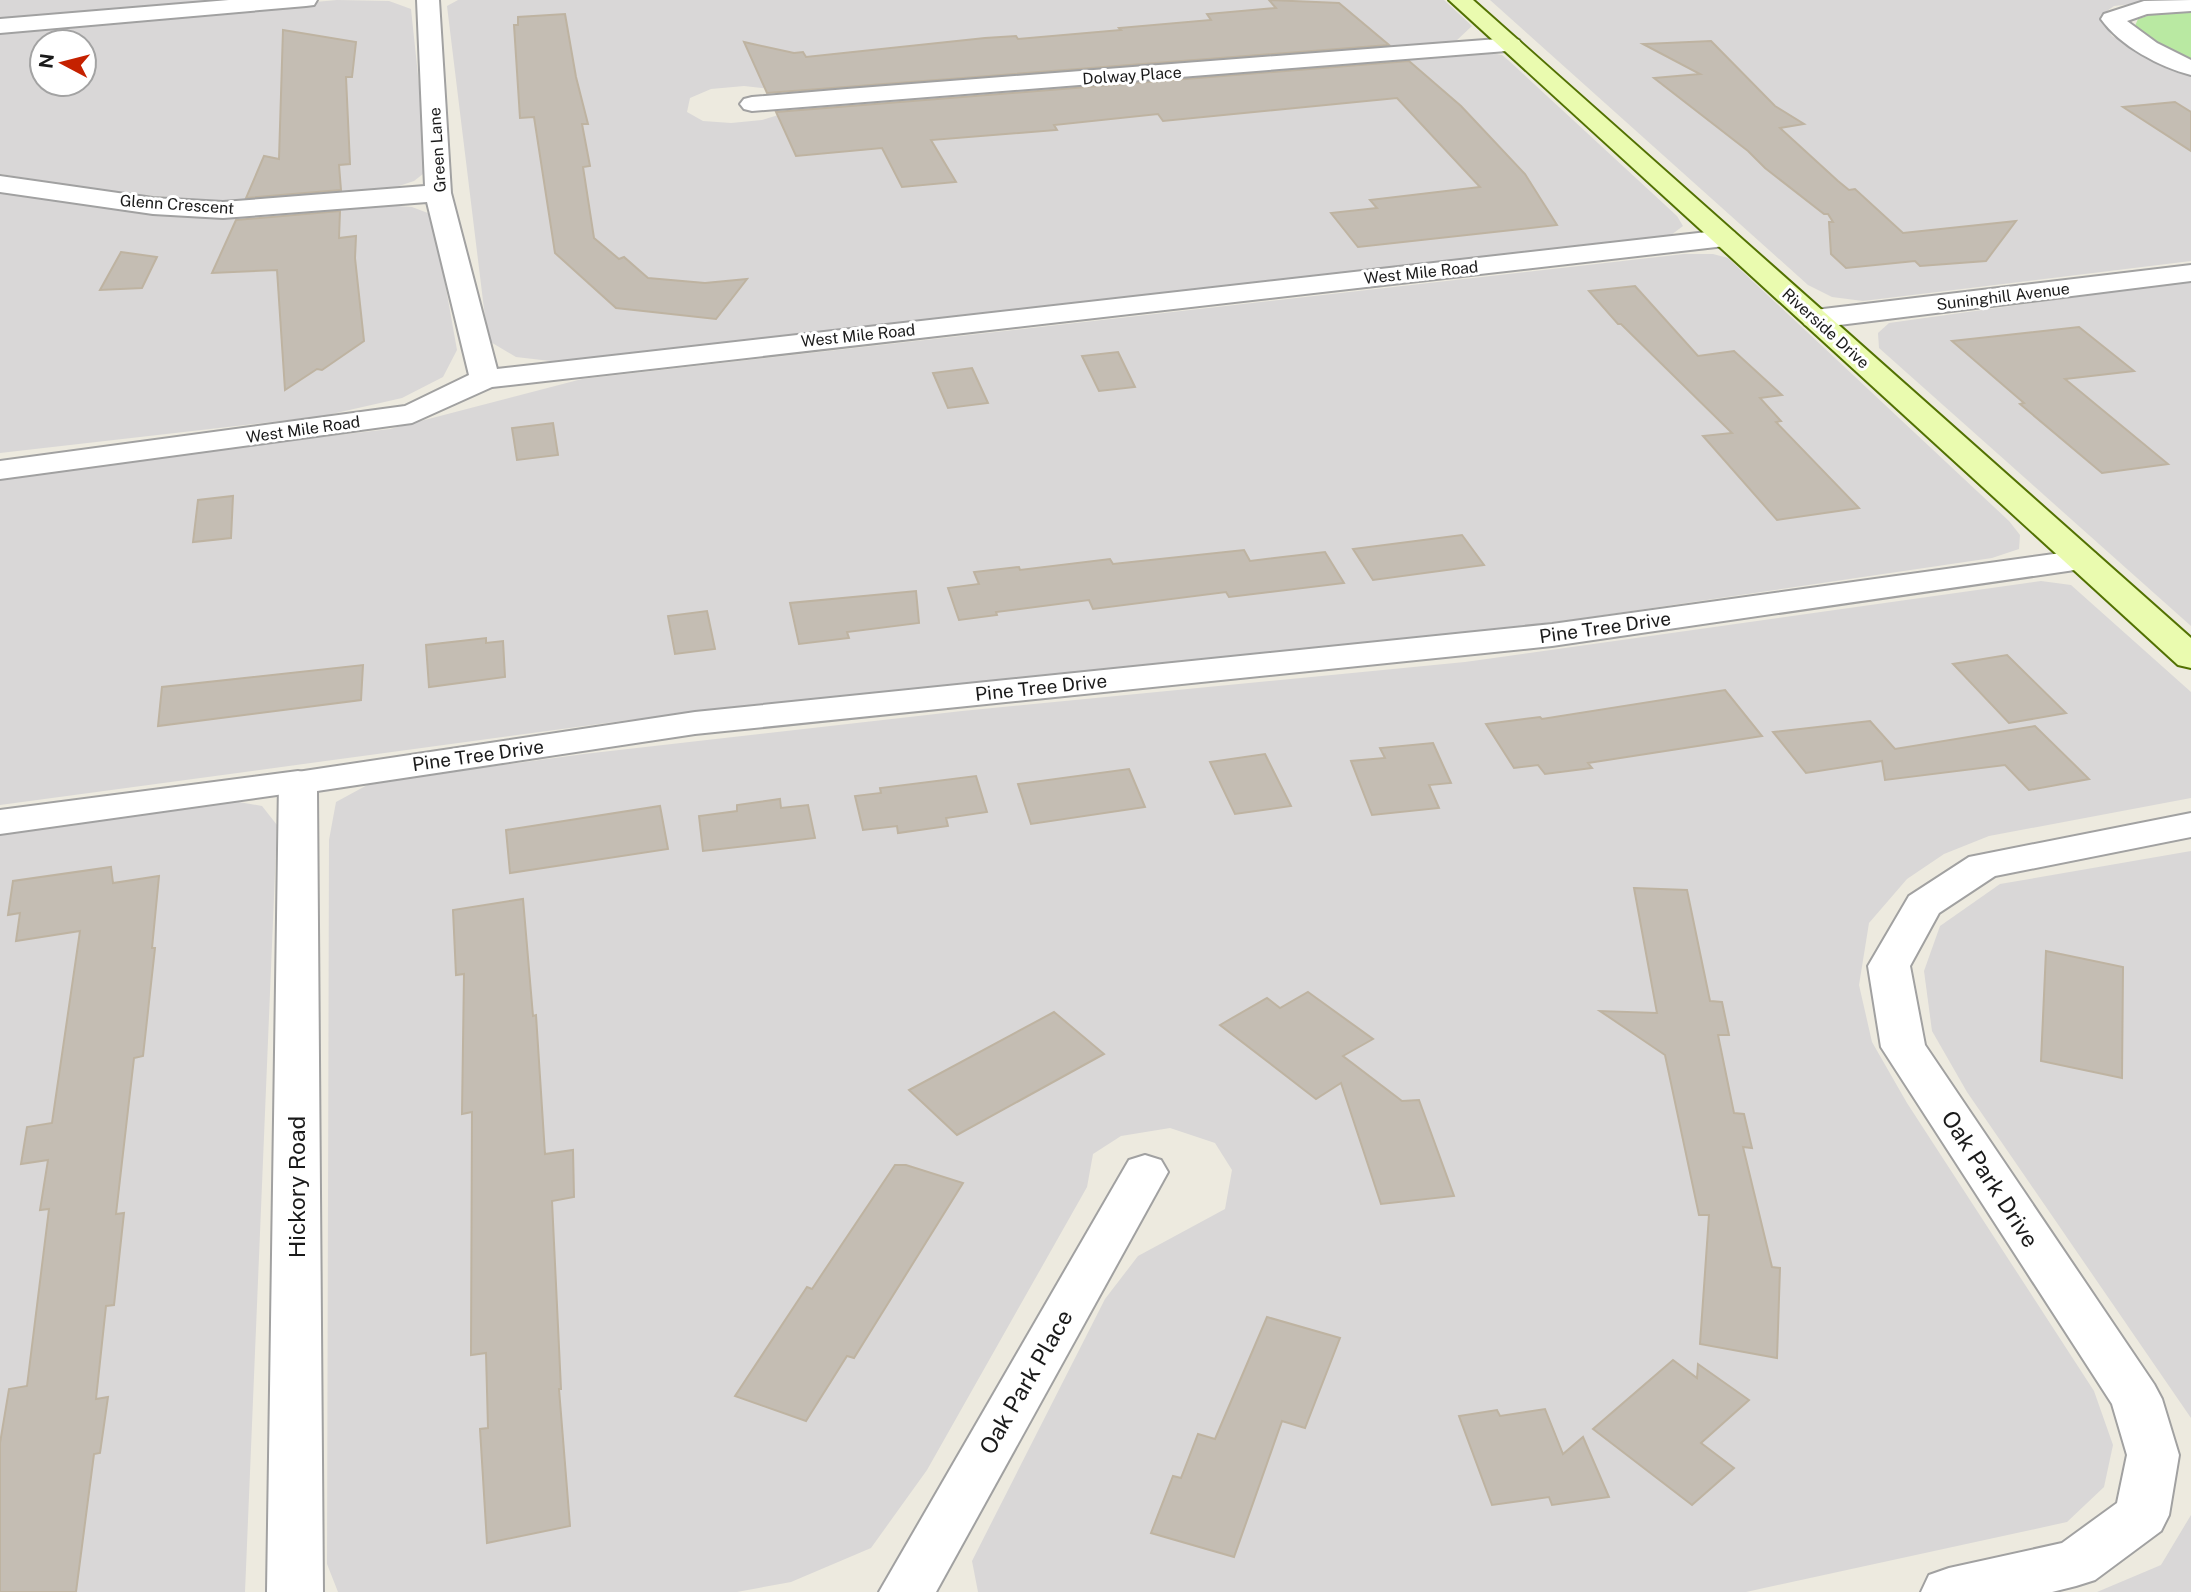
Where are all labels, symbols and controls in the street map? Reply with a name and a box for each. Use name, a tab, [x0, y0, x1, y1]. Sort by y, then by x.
north arrow	[28, 28, 98, 98]
text: N	[34, 52, 58, 70]
street label: Dolway Place	[1082, 63, 1182, 88]
street label: Green Lane	[425, 107, 450, 193]
street label: Glenn Crescent	[119, 191, 235, 218]
street label: West Mile Road	[1363, 257, 1479, 288]
street label: Suninghill Avenue	[1935, 279, 2071, 314]
street label: Riverside Drive	[1778, 284, 1873, 372]
street label: West Mile Road	[800, 320, 916, 351]
street label: West Mile Road	[245, 412, 361, 447]
street label: Pine Tree Drive	[1538, 607, 1672, 647]
street label: Pine Tree Drive	[974, 669, 1108, 705]
street label: Pine Tree Drive	[411, 735, 545, 775]
street label: Oak Park Drive	[1936, 1105, 2045, 1252]
street label: Hickory Road	[283, 1116, 310, 1258]
street label: Oak Park Place	[973, 1305, 1078, 1459]

